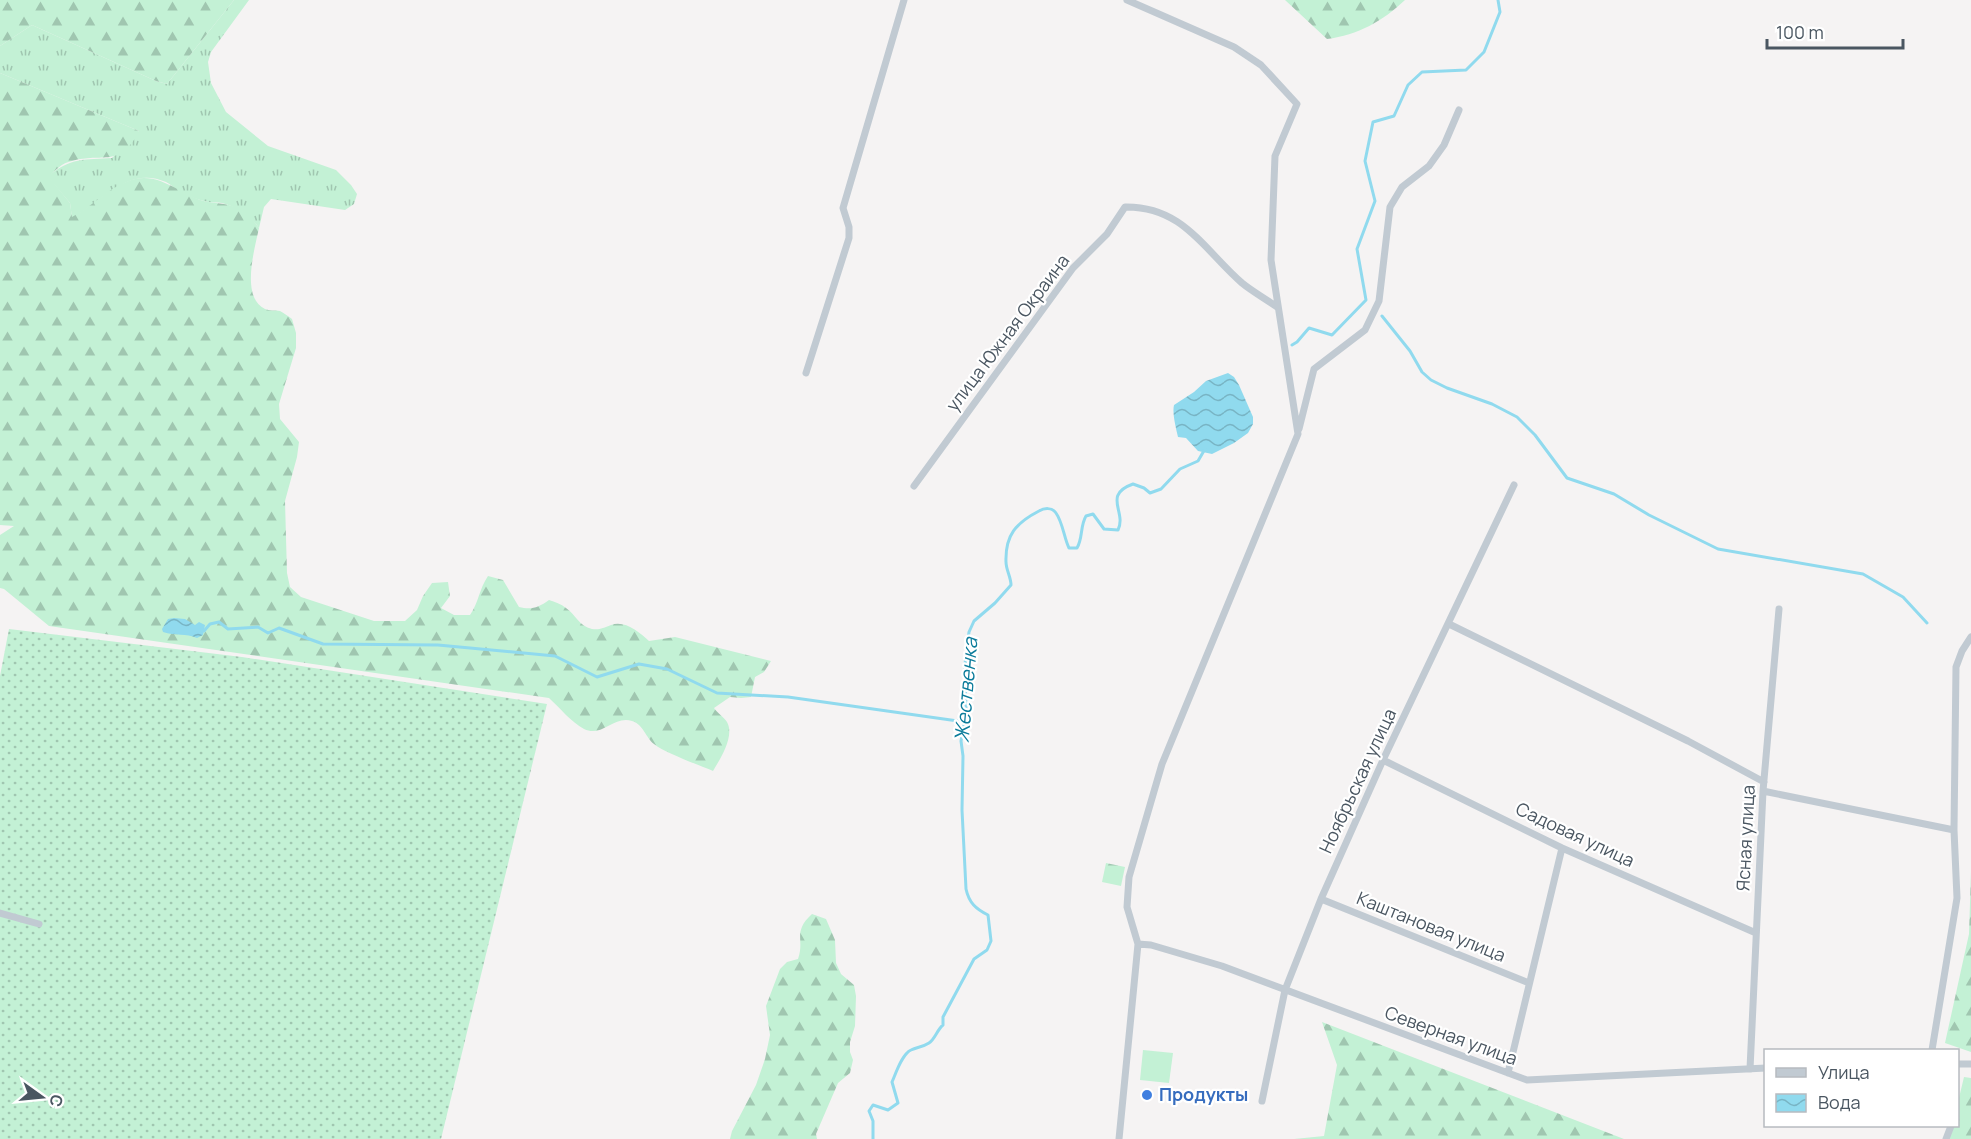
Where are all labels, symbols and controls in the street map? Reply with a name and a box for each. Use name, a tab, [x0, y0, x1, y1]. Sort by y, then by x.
scale bar	[1767, 12, 1904, 50]
text: 100 m	[1776, 20, 1824, 44]
street label: улица Южная Окраина	[940, 249, 1074, 416]
water label: Жественка	[947, 636, 984, 743]
street label: Ноябрьская улица	[1313, 704, 1401, 857]
street label: Ясная улица	[1730, 784, 1760, 892]
street label: Садовая улица	[1512, 796, 1639, 872]
street label: Каштановая улица	[1353, 885, 1509, 967]
street label: Северная улица	[1382, 1000, 1521, 1070]
legend	[1764, 1049, 1959, 1127]
text: Улица	[1818, 1060, 1870, 1084]
north arrow	[12, 1067, 72, 1127]
place label: Продукты	[1159, 1082, 1248, 1106]
marker: Продукты	[1140, 1088, 1154, 1102]
text: Вода	[1818, 1090, 1860, 1114]
text: С	[44, 1092, 69, 1110]

